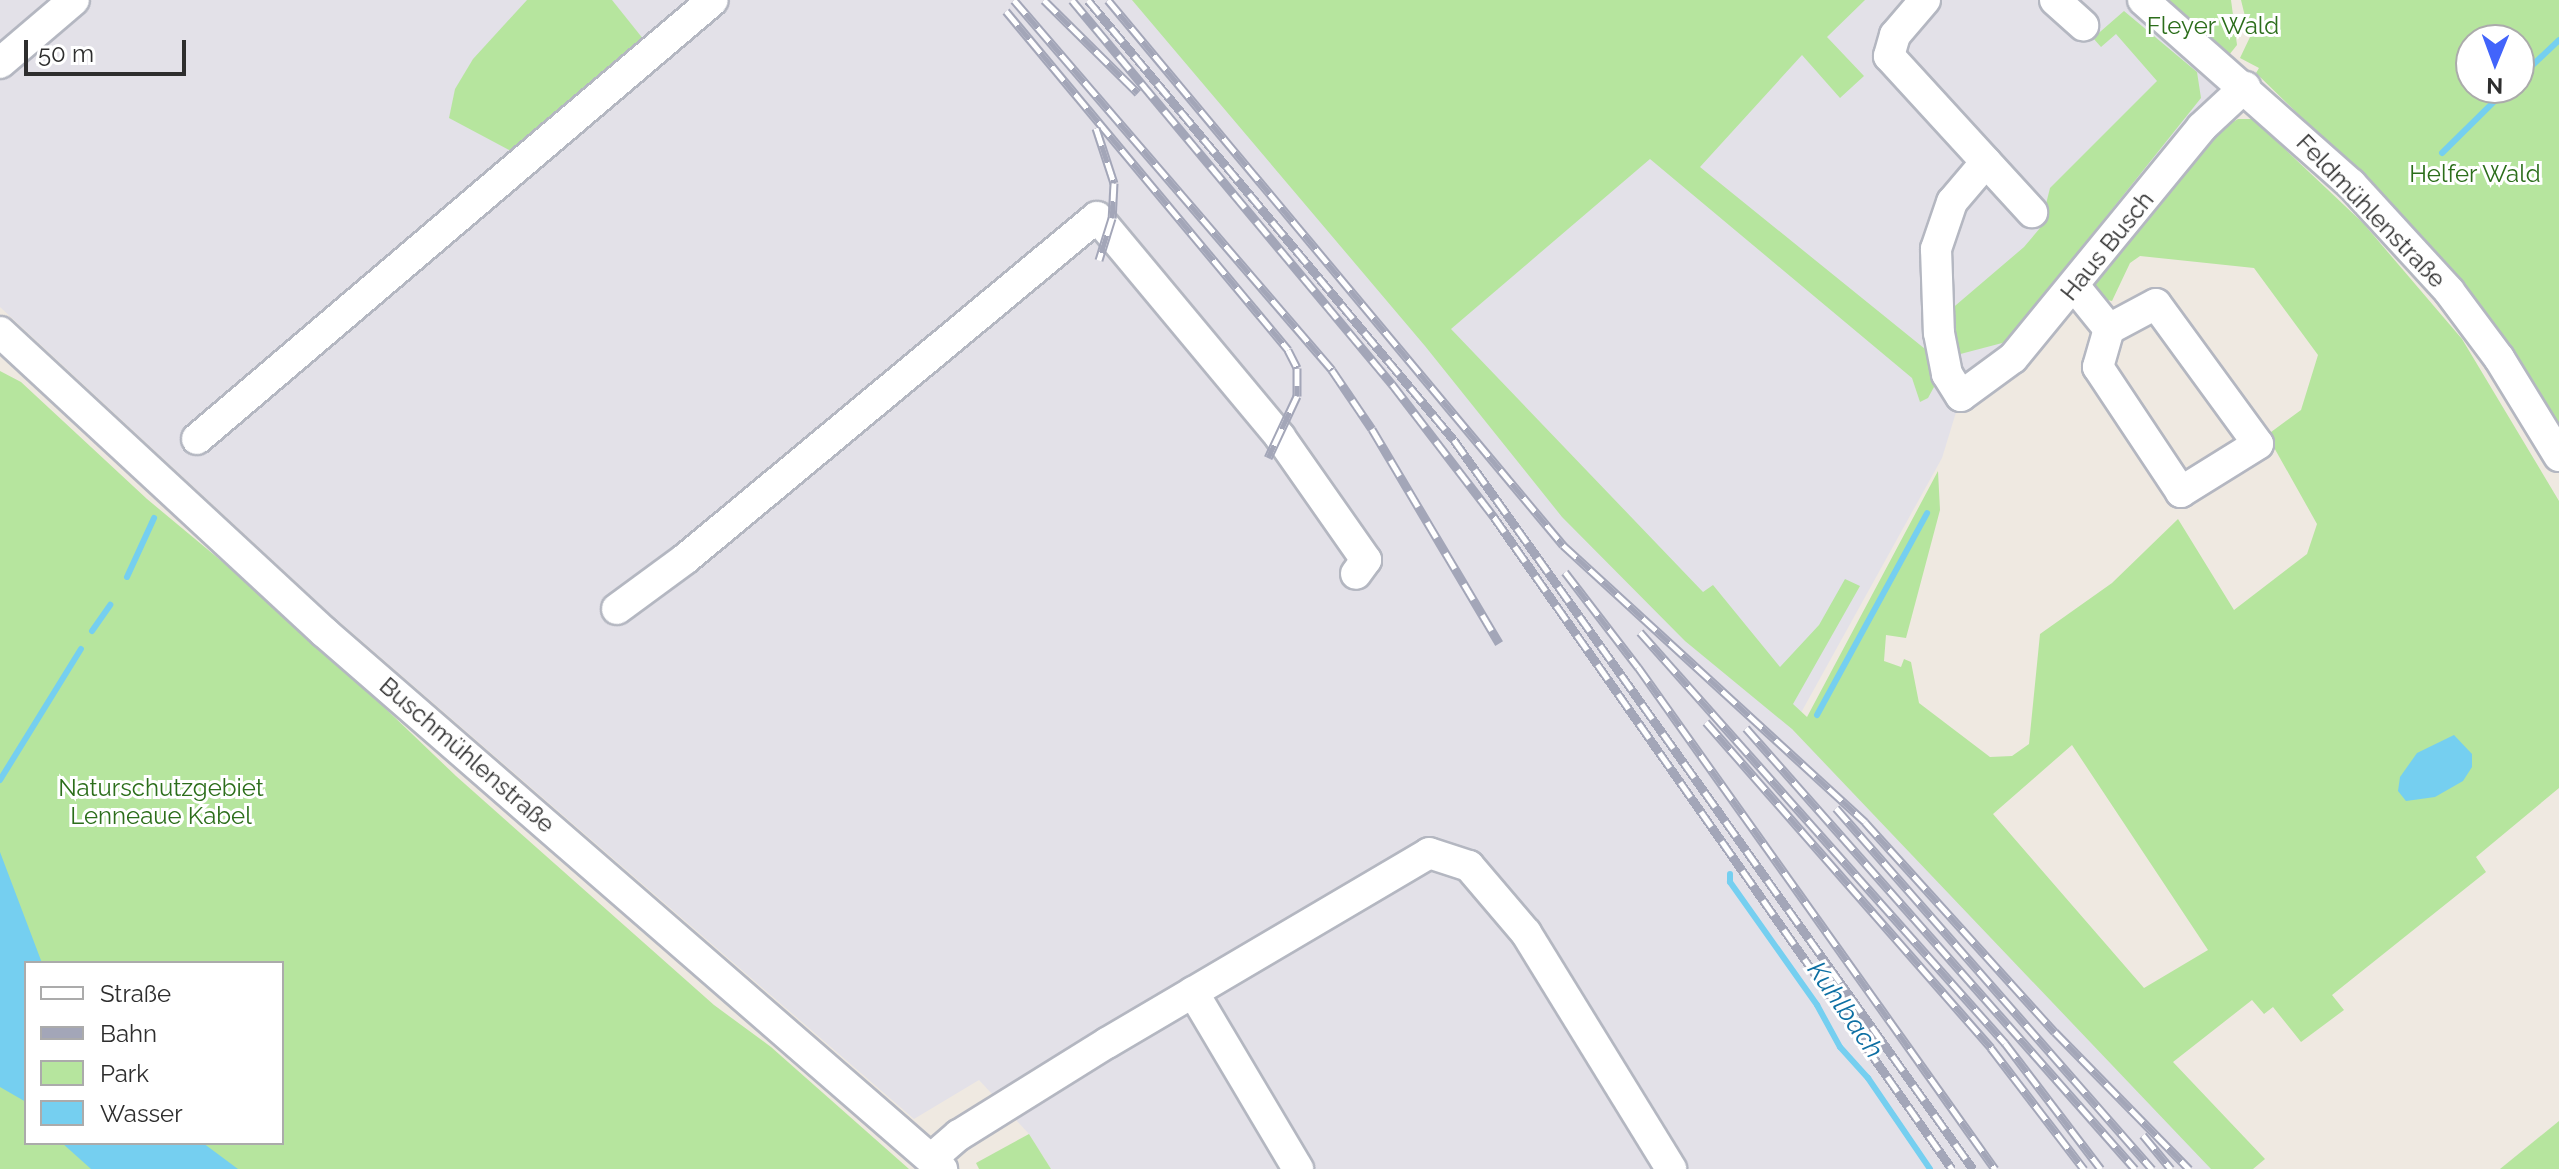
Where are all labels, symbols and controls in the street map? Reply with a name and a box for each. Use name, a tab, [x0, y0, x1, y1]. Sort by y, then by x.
park label: Fleyer Wald	[2146, 12, 2280, 40]
scale bar	[28, 24, 190, 74]
north arrow	[2455, 24, 2535, 104]
text: 50 m	[38, 39, 94, 68]
text: N	[2486, 73, 2503, 99]
street label: Feldmühlenstraße	[2290, 128, 2452, 294]
park label: Helfer Wald	[2409, 160, 2541, 188]
street label: Haus Busch	[2054, 186, 2160, 306]
street label: Buschmühlenstraße	[374, 671, 560, 839]
park label: Naturschutzgebiet Lenneaue Kabel	[58, 774, 264, 830]
water label: Kuhlbach	[1800, 956, 1890, 1064]
legend	[24, 961, 284, 1145]
text: Straße	[100, 979, 171, 1008]
text: Bahn	[100, 1019, 157, 1048]
text: Park	[100, 1059, 149, 1088]
text: Wasser	[100, 1099, 183, 1128]

